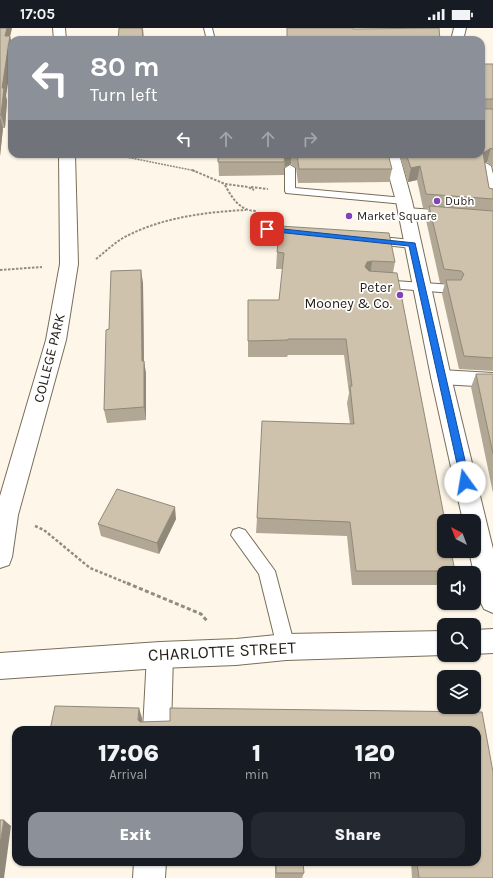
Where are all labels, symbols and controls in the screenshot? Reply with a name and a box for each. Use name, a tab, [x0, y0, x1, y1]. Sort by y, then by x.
text: 17:05	[20, 5, 55, 23]
text: 80 m	[90, 50, 159, 83]
icon: left	[24, 52, 76, 104]
text: Turn left	[90, 84, 158, 106]
icon: left	[173, 128, 195, 150]
icon: ahead	[215, 128, 237, 150]
icon: ahead	[257, 128, 279, 150]
icon: right	[299, 128, 321, 150]
place label: Dubh	[445, 194, 475, 208]
marker: Dubh	[432, 196, 442, 206]
place label: Market Square	[357, 209, 437, 223]
marker: Market Square	[344, 211, 354, 221]
pin	[250, 212, 284, 246]
icon: arrive	[256, 218, 278, 240]
place label: Peter Mooney & Co.	[305, 279, 393, 312]
marker: Peter Mooney & Co.	[395, 290, 405, 300]
street label: COLLEGE PARK	[30, 311, 69, 404]
position arrow	[444, 461, 486, 503]
north arrow	[437, 514, 481, 558]
map controls	[437, 514, 481, 714]
button: sound	[437, 566, 481, 610]
button: search	[437, 618, 481, 662]
street label: CHARLOTTE STREET	[147, 637, 297, 665]
button: layers	[437, 670, 481, 714]
text: 17:06	[98, 739, 159, 767]
text: 1	[252, 739, 261, 767]
text: 120	[355, 739, 395, 767]
text: Arrival	[109, 767, 147, 782]
text: min	[245, 767, 269, 782]
text: m	[369, 767, 381, 782]
button: Exit	[28, 812, 243, 858]
button: Share	[251, 812, 465, 858]

